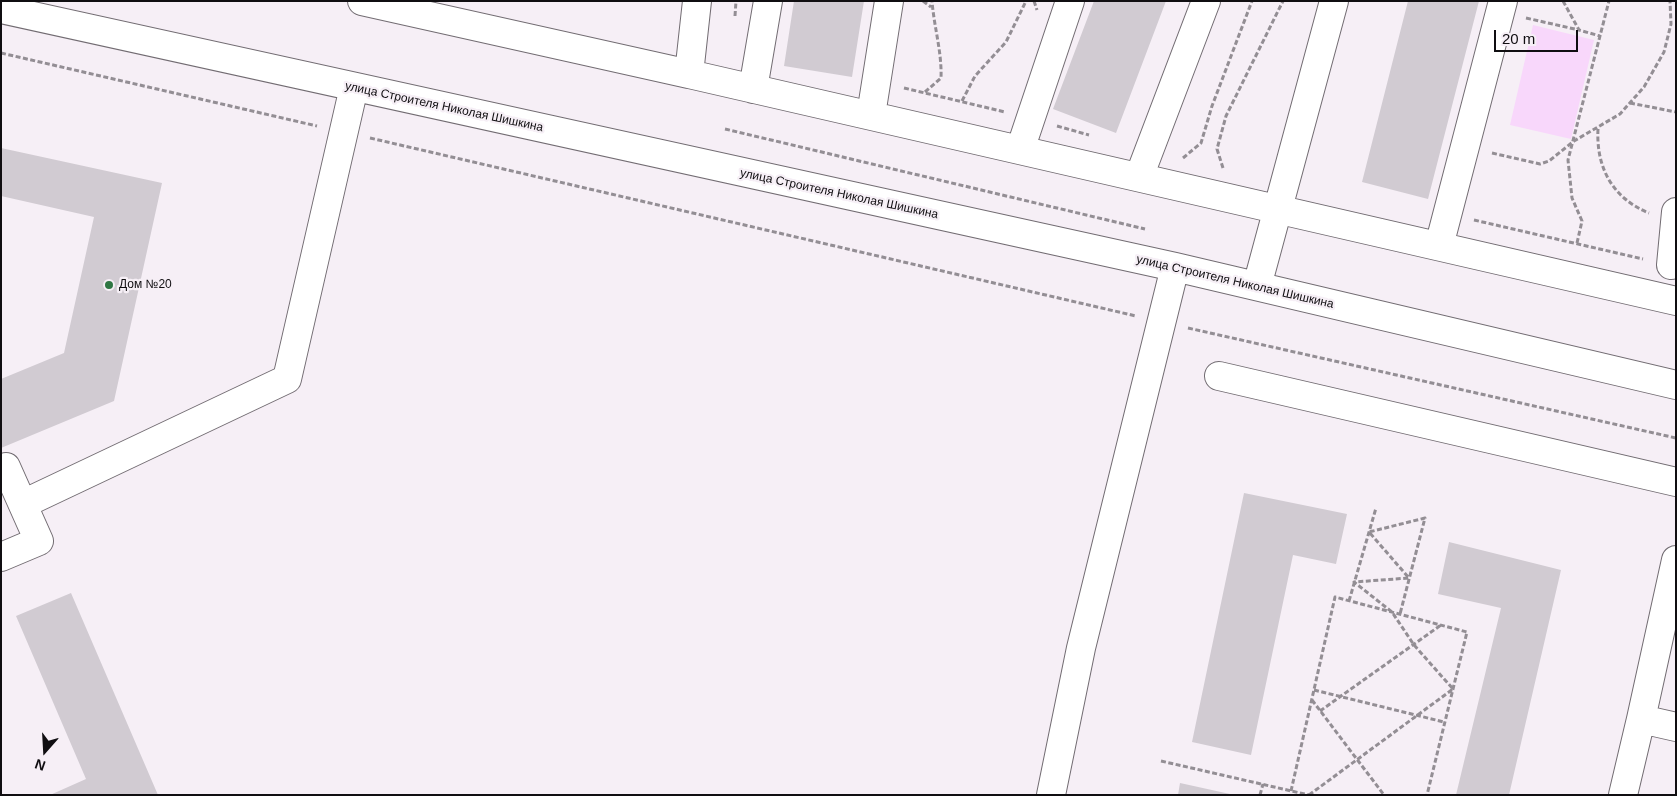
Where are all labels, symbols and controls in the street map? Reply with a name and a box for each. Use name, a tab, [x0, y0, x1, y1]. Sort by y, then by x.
scale bar	[1497, 20, 1581, 52]
text: 20 m	[1502, 30, 1535, 47]
street label: улица Строителя Николая Шишкина	[344, 79, 544, 135]
street label: улица Строителя Николая Шишкина	[739, 166, 939, 222]
street label: улица Строителя Николая Шишкина	[1135, 252, 1335, 312]
place label: Дом №20	[119, 278, 172, 292]
marker: Дом №20	[103, 279, 115, 291]
north arrow	[20, 726, 70, 776]
text: N	[33, 756, 48, 774]

